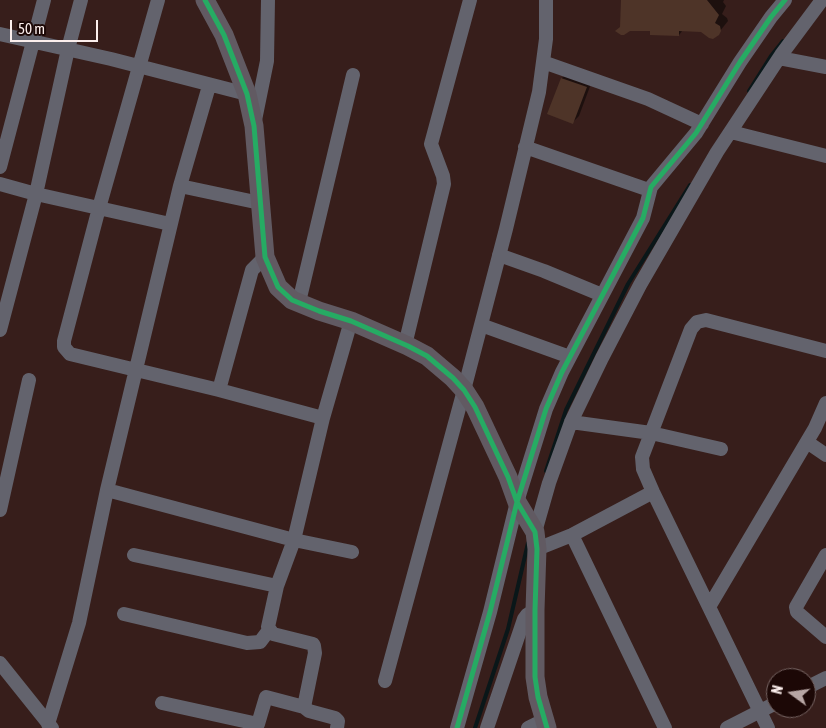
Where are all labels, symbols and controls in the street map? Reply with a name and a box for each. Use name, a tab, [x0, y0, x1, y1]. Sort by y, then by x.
scale bar	[12, 10, 100, 42]
text: 50 m	[18, 20, 45, 37]
north arrow	[766, 668, 816, 718]
text: N	[769, 684, 786, 696]

